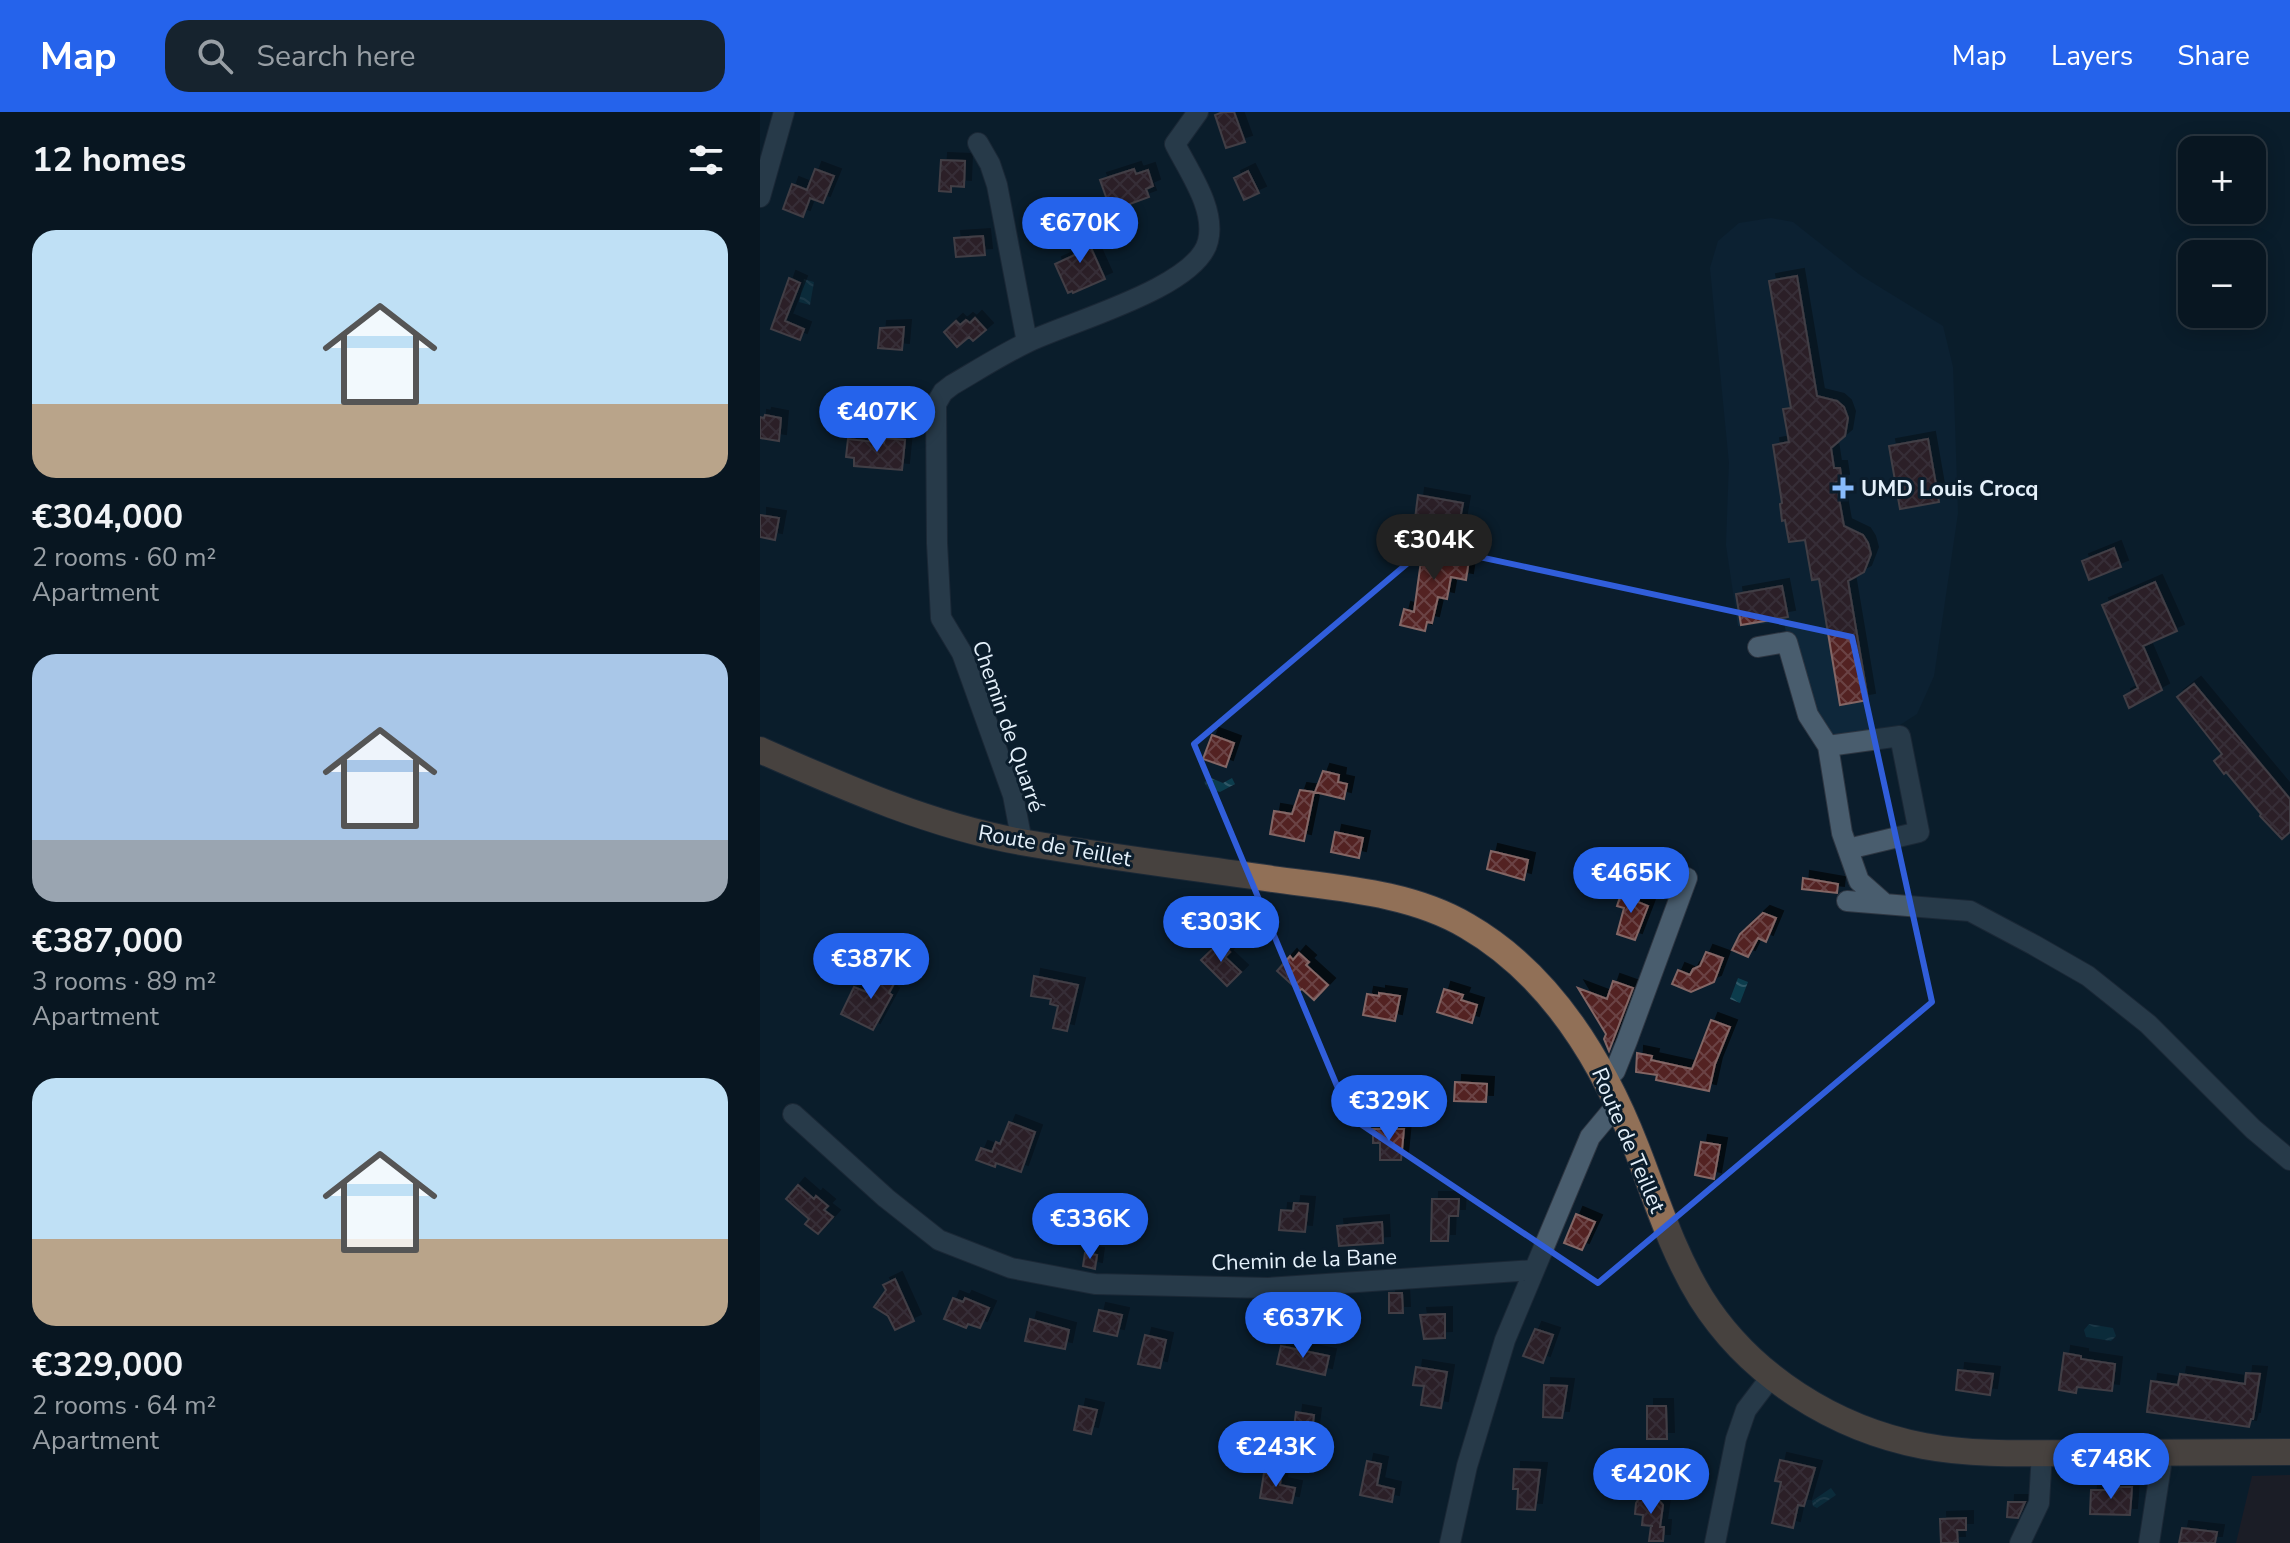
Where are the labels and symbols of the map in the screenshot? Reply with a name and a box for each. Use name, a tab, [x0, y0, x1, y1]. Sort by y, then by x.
pin: €670K	[1024, 197, 1136, 265]
pin: €407K	[821, 386, 933, 454]
place label: UMD Louis Crocq	[1861, 474, 2038, 504]
marker: UMD Louis Crocq	[1832, 477, 1854, 499]
pin: €304K	[1378, 514, 1490, 582]
street label: Chemin de Quarré	[965, 637, 1051, 816]
street label: Route de Teillet	[976, 818, 1134, 874]
pin: €465K	[1575, 847, 1687, 915]
pin: €303K	[1165, 896, 1277, 964]
pin: €387K	[815, 933, 927, 1001]
street label: Route de Teillet	[1584, 1063, 1672, 1218]
pin: €329K	[1333, 1075, 1445, 1143]
pin: €336K	[1034, 1193, 1146, 1261]
street label: Chemin de la Bane	[1211, 1242, 1397, 1278]
pin: €637K	[1247, 1292, 1359, 1360]
pin: €243K	[1220, 1421, 1332, 1489]
pin: €748K	[2055, 1433, 2167, 1501]
pin: €420K	[1595, 1448, 1707, 1516]

